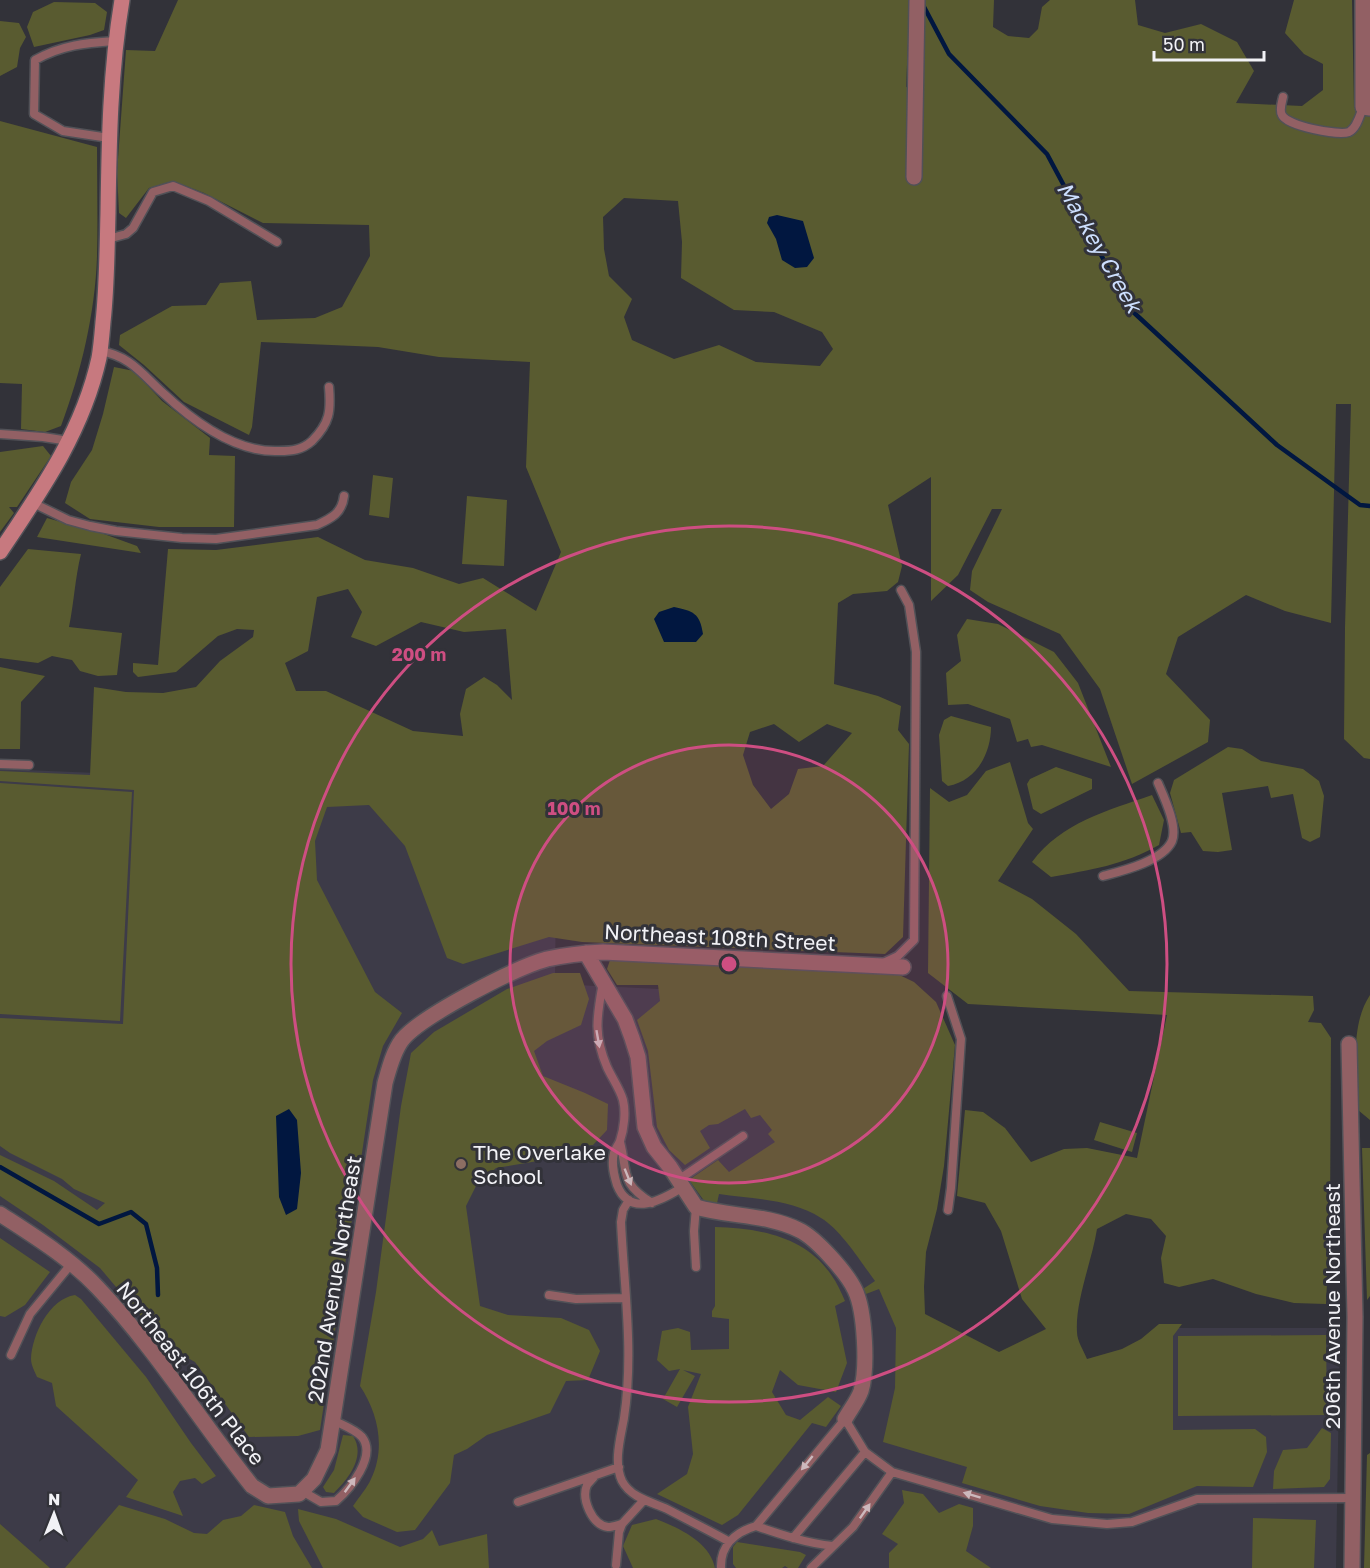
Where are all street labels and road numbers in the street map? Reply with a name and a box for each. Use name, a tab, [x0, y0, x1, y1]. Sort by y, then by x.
street label: Northeast 108th Street	[603, 918, 837, 956]
street label: 202nd Avenue Northeast	[302, 1154, 366, 1404]
street label: 206th Avenue Northeast	[1319, 1183, 1345, 1429]
street label: Northeast 106th Place	[111, 1276, 271, 1470]

